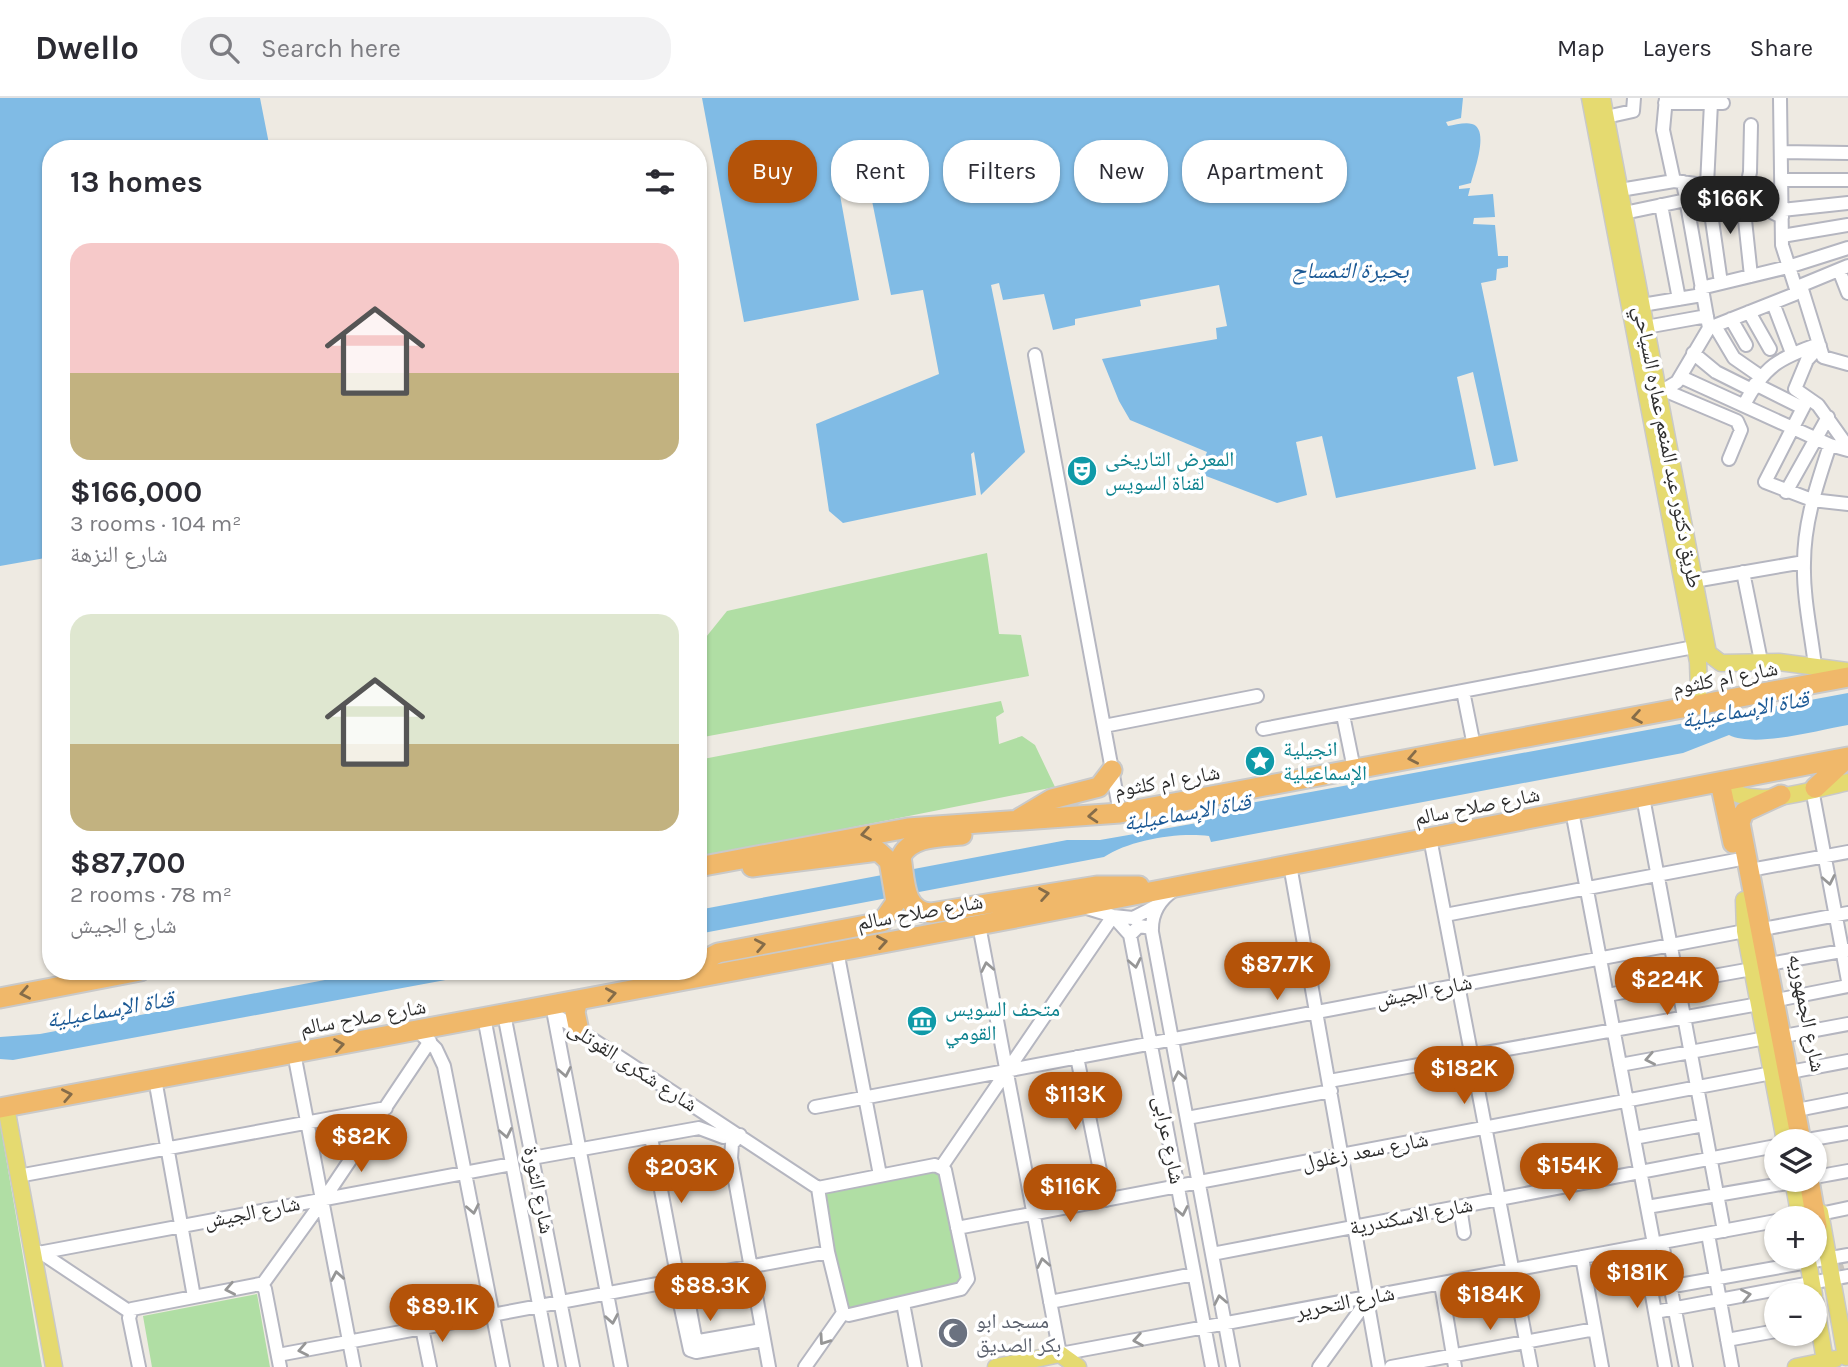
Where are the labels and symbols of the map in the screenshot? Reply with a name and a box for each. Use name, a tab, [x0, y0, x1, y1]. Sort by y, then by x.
pin: $166K	[1681, 176, 1779, 236]
water label: بحيرة التمساح	[1291, 257, 1409, 285]
street label: طريق دكتور عبد المنعم عماره السياحي	[1625, 304, 1707, 591]
place label: المعرض التاريخى لقناة السويس	[1105, 447, 1234, 496]
theatre icon: المعرض التاريخى لقناة السويس	[1065, 454, 1099, 488]
street label: شارع ام كلثوم	[1670, 656, 1780, 702]
water label: قناة الإسماعيلية	[1679, 684, 1814, 734]
one-way arrow	[1631, 709, 1643, 724]
place label: انجيلية الإسماعيلية	[1283, 737, 1367, 786]
place icon: انجيلية الإسماعيلية	[1243, 744, 1277, 778]
one-way arrow	[1407, 749, 1419, 764]
street label: شارع ام كلثوم	[1112, 760, 1222, 804]
street label: شارع صلاح سالم	[1412, 782, 1542, 832]
water label: قناة الإسماعيلية	[1121, 787, 1256, 837]
one-way arrow	[1087, 808, 1098, 823]
one-way arrow	[860, 826, 872, 841]
one-way arrow	[1821, 874, 1836, 886]
one-way arrow	[1038, 887, 1050, 902]
street label: شارع صلاح سالم	[855, 889, 985, 937]
one-way arrow	[876, 936, 888, 951]
one-way arrow	[754, 939, 766, 954]
pin: $87.7K	[1220, 942, 1334, 1002]
street label: شارع الجمهوريه	[1783, 952, 1830, 1074]
one-way arrow	[1127, 957, 1142, 969]
pin: $224K	[1618, 958, 1716, 1017]
one-way arrow	[980, 961, 995, 973]
street label: شارع الجيش	[1374, 970, 1474, 1013]
water label: قناة الإسماعيلية	[44, 984, 179, 1034]
one-way arrow	[19, 985, 31, 1000]
one-way arrow	[605, 987, 617, 1002]
street label: شارع صلاح سالم	[298, 994, 428, 1042]
place label: متحف السويس القومي	[945, 997, 1060, 1049]
museum icon: متحف السويس القومي	[905, 1004, 939, 1038]
street label: شارع شكرى القوتلى	[563, 1015, 702, 1117]
one-way arrow	[333, 1038, 345, 1053]
pin: $182K	[1415, 1046, 1513, 1106]
one-way arrow	[1644, 1051, 1656, 1066]
one-way arrow	[557, 1066, 572, 1078]
one-way arrow	[1172, 1070, 1187, 1082]
pin: $113K	[1026, 1072, 1124, 1132]
one-way arrow	[61, 1089, 73, 1104]
street label: شارع عرابى	[1148, 1094, 1189, 1186]
pin: $82K	[320, 1114, 402, 1174]
one-way arrow	[498, 1127, 513, 1139]
street label: شارع سعد زغلول	[1300, 1127, 1431, 1176]
street label: شارع الثورة	[518, 1144, 559, 1236]
pin: $154K	[1520, 1144, 1618, 1203]
pin: $203K	[632, 1146, 730, 1205]
pin: $116K	[1021, 1164, 1119, 1224]
street label: شارع الجيش	[202, 1191, 302, 1234]
street label: شارع الاسكندرية	[1347, 1192, 1475, 1241]
one-way arrow	[464, 1203, 479, 1215]
one-way arrow	[1174, 1205, 1189, 1217]
pin: $181K	[1588, 1250, 1686, 1310]
one-way arrow	[1036, 1257, 1051, 1269]
pin: $88.3K	[653, 1264, 767, 1323]
one-way arrow	[330, 1270, 345, 1282]
pin: $184K	[1441, 1272, 1539, 1332]
one-way arrow	[224, 1281, 236, 1296]
street label: شارع التحرير	[1293, 1281, 1397, 1324]
pin: $89.1K	[385, 1284, 499, 1344]
one-way arrow	[1740, 1288, 1752, 1303]
one-way arrow	[1214, 1294, 1229, 1306]
place label: مسجد ابو بكر الصديق	[976, 1309, 1061, 1358]
one-way arrow	[604, 1313, 619, 1325]
mosque icon: مسجد ابو بكر الصديق	[936, 1316, 970, 1350]
one-way arrow	[820, 1332, 832, 1345]
one-way arrow	[1132, 1332, 1144, 1347]
one-way arrow	[297, 1342, 309, 1357]

